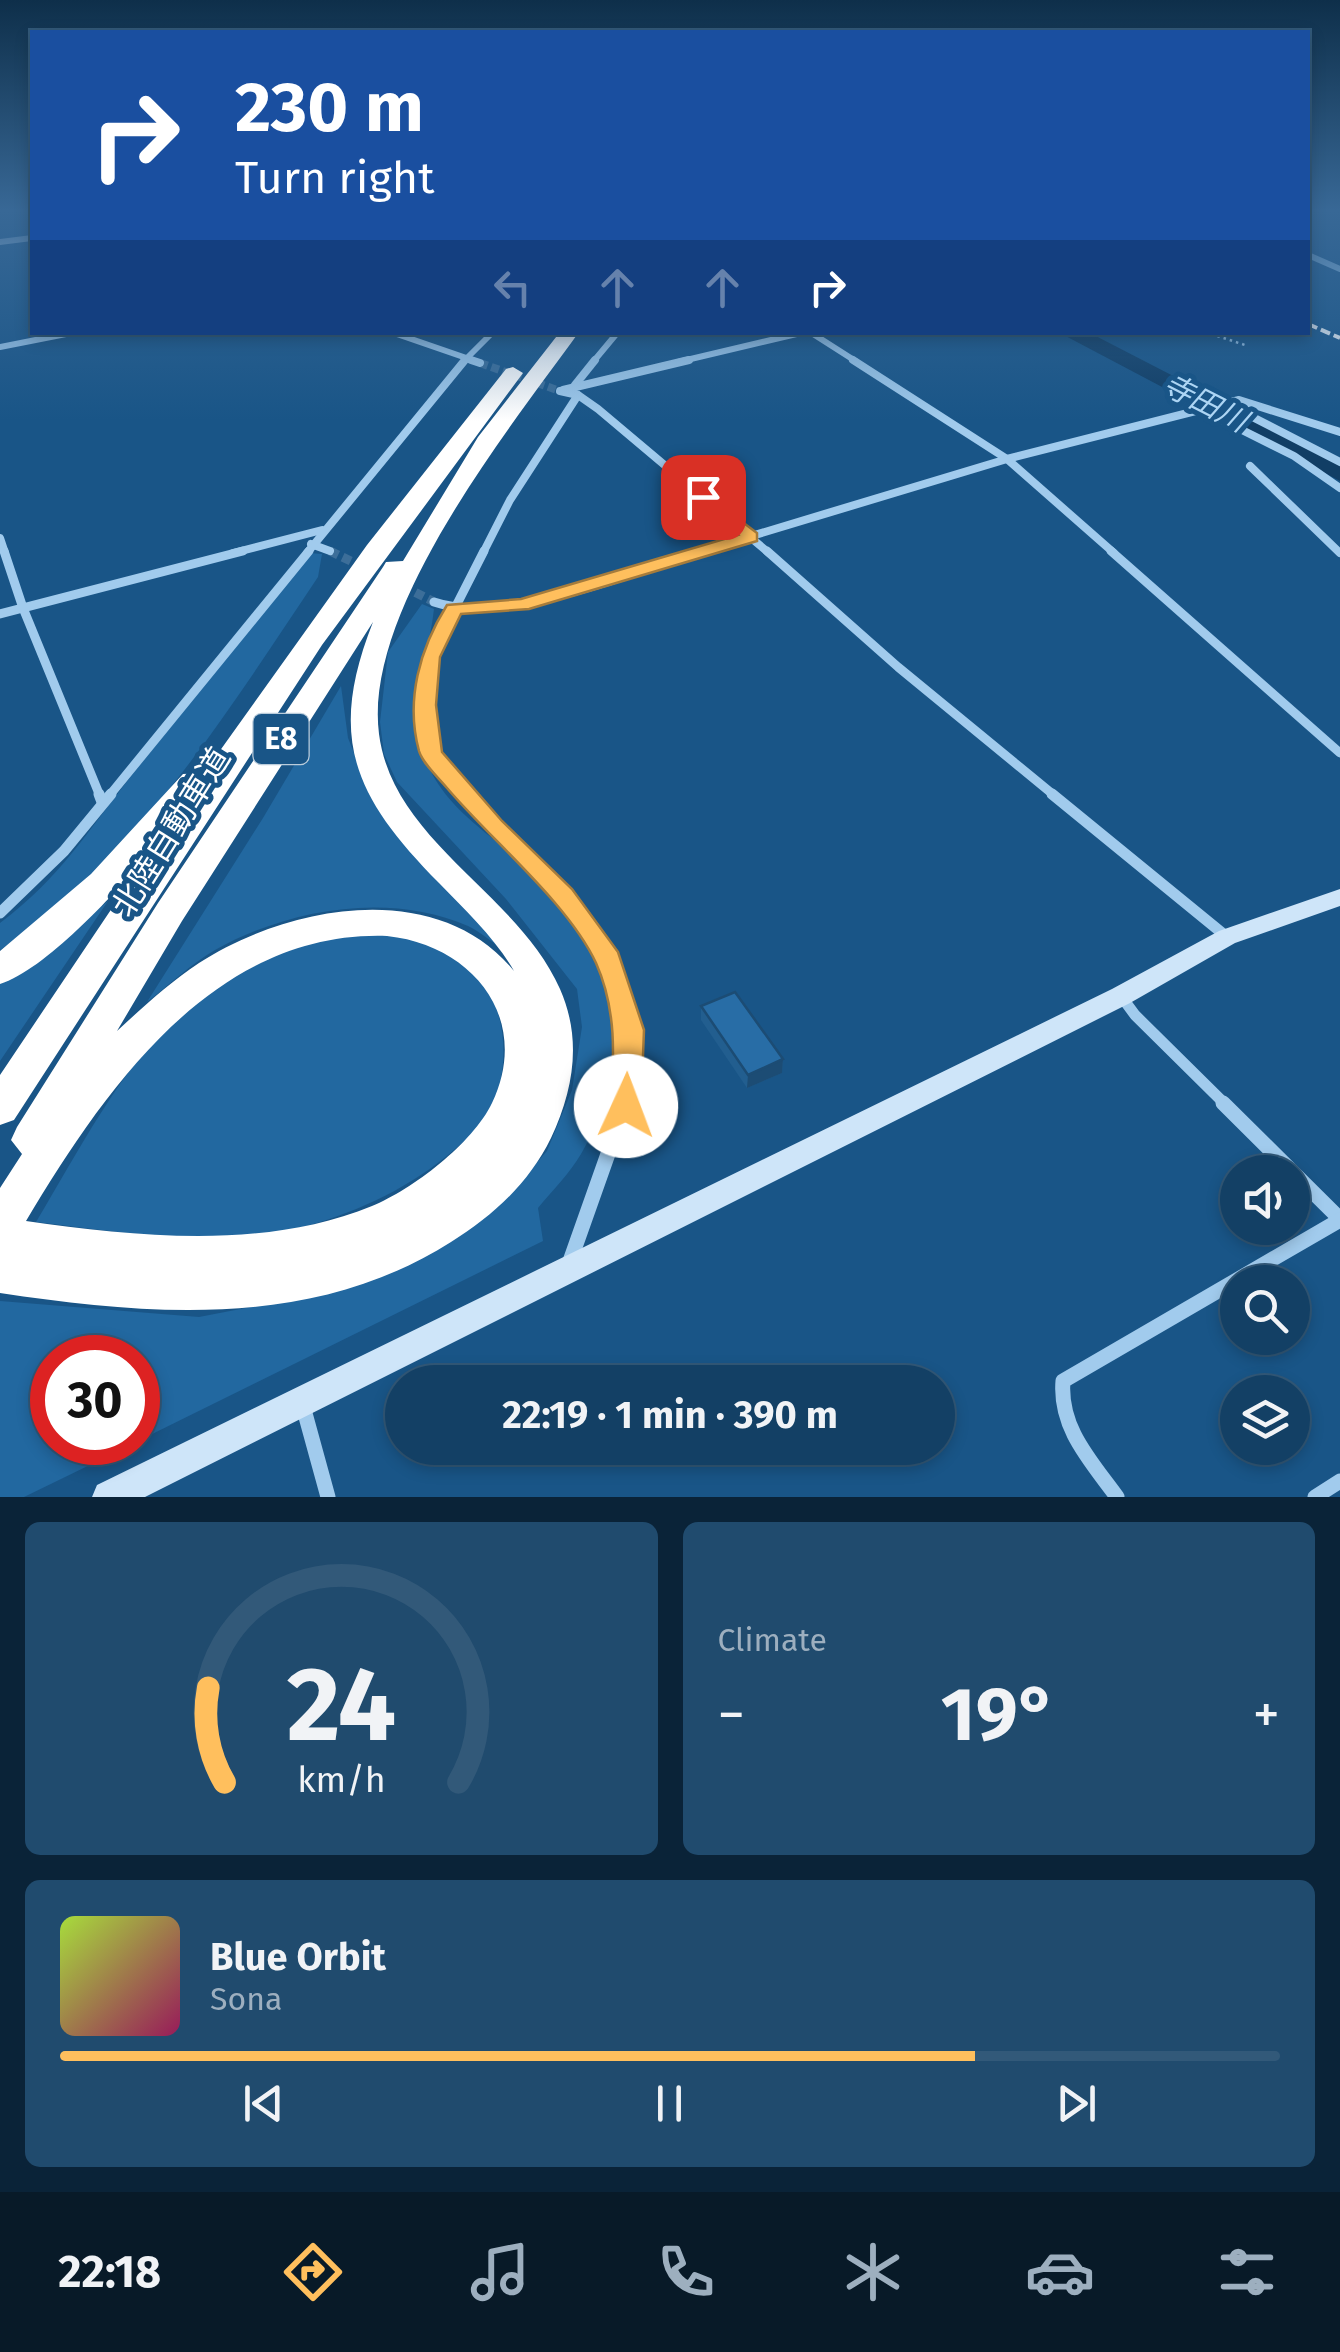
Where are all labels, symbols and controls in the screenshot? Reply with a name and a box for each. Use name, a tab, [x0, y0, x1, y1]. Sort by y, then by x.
text: 230 m	[235, 66, 424, 150]
icon: right	[70, 70, 200, 200]
text: Turn right	[235, 151, 434, 205]
icon: left	[485, 260, 540, 315]
icon: ahead	[590, 260, 645, 315]
icon: ahead	[695, 260, 750, 315]
icon: right	[800, 260, 855, 315]
water label: 寺田川	[1157, 367, 1256, 441]
pin	[661, 455, 746, 540]
icon: arrive	[676, 470, 731, 525]
road number: E8	[254, 714, 308, 764]
street label: 北陸自動車道	[104, 741, 238, 923]
position arrow	[574, 1054, 678, 1158]
map controls	[1220, 1155, 1310, 1465]
button: sound	[1220, 1155, 1310, 1245]
button: search	[1220, 1265, 1310, 1355]
speed limit sign: 30	[30, 1335, 160, 1465]
button: layers	[1220, 1375, 1310, 1465]
text: 22:19 · 1 min · 390 m	[502, 1392, 838, 1438]
text: Climate	[718, 1621, 827, 1659]
text: 24	[286, 1643, 396, 1768]
text: 19°	[941, 1670, 1057, 1760]
text: −	[718, 1682, 745, 1748]
text: +	[1253, 1682, 1280, 1748]
text: km/h	[297, 1759, 385, 1801]
text: Blue Orbit	[210, 1934, 386, 1980]
text: Sona	[210, 1980, 282, 2018]
icon: previous	[236, 2076, 291, 2131]
icon: pause	[642, 2076, 697, 2131]
icon: next	[1049, 2076, 1104, 2131]
icon: directions	[278, 2237, 348, 2307]
icon: music	[465, 2237, 535, 2307]
icon: phone	[651, 2237, 721, 2307]
icon: climate	[838, 2237, 908, 2307]
icon: car	[1025, 2237, 1095, 2307]
icon: filters	[1212, 2237, 1282, 2307]
text: 22:18	[58, 2245, 161, 2299]

